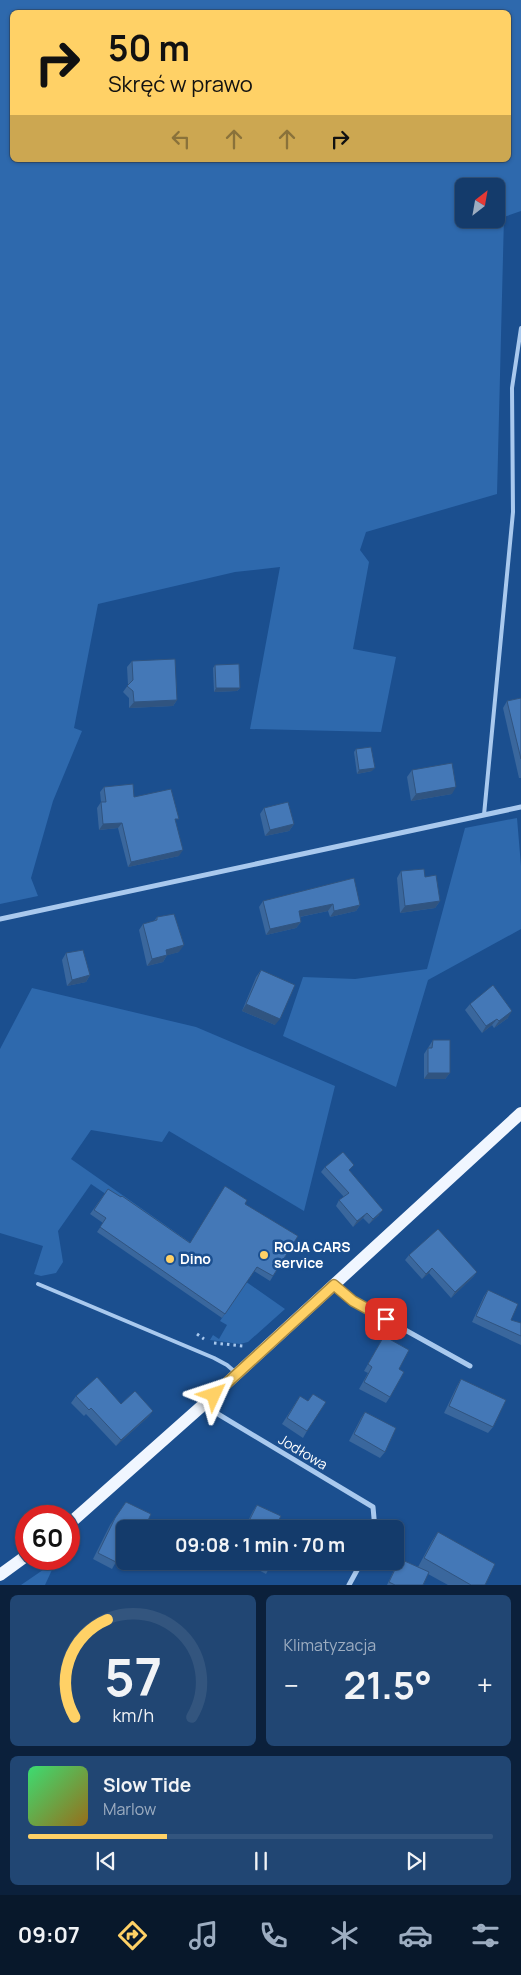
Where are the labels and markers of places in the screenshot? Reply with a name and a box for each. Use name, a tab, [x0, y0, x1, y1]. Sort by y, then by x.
place label: ROJA CARS service	[274, 1237, 351, 1272]
place label: Dino	[180, 1249, 211, 1268]
marker: ROJA CARS service	[258, 1249, 270, 1261]
marker: Dino	[164, 1253, 176, 1265]
pin	[365, 1298, 407, 1340]

